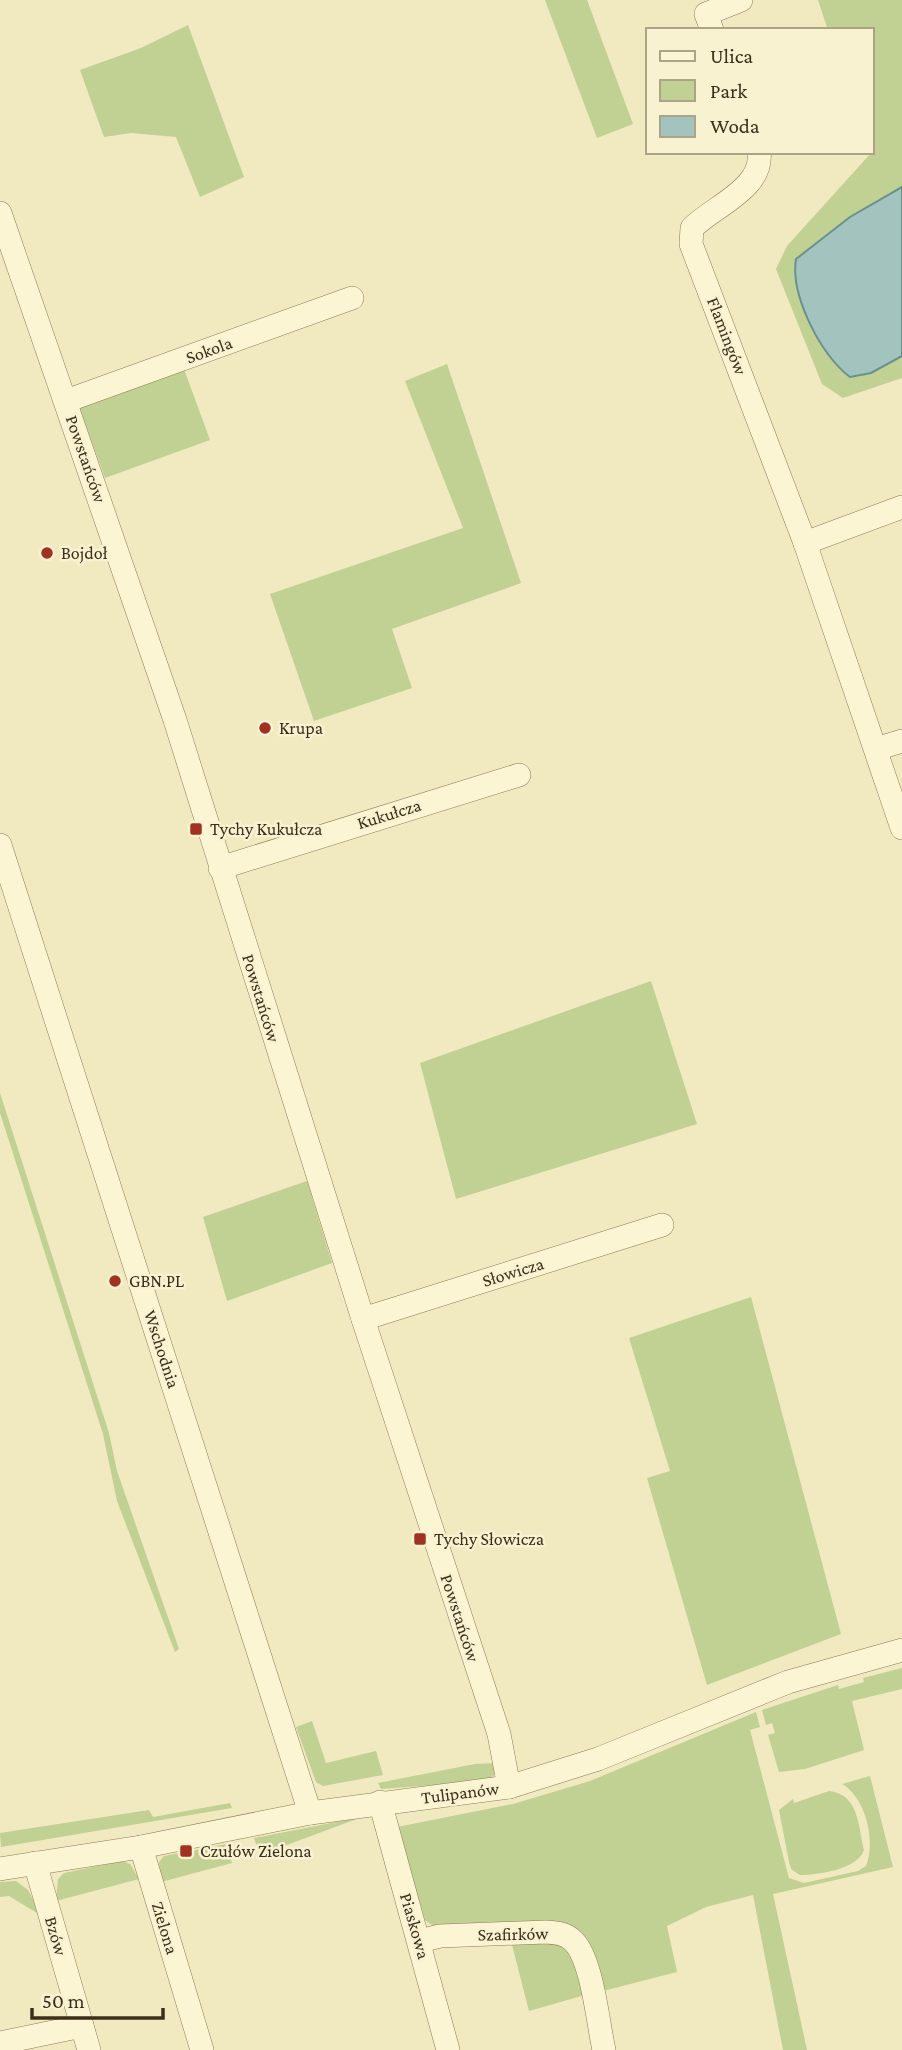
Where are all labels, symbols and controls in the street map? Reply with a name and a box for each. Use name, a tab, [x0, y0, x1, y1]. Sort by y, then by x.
legend	[646, 28, 874, 154]
text: Ulica	[710, 44, 753, 68]
text: Park	[710, 79, 747, 103]
text: Woda	[710, 114, 760, 138]
street label: Flamingów	[703, 294, 751, 378]
street label: Sokola	[183, 332, 235, 368]
street label: Powstańców	[62, 413, 111, 506]
place label: Bojdoł	[61, 543, 108, 564]
marker: Bojdoł	[39, 545, 55, 561]
place label: Krupa	[279, 718, 323, 738]
marker: Krupa	[257, 720, 273, 736]
street label: Kukułcza	[355, 795, 423, 833]
place label: Tychy Kukułcza	[210, 819, 322, 839]
marker: Tychy Kukułcza	[188, 821, 204, 837]
street label: Powstańców	[238, 951, 284, 1045]
street label: Słowicza	[480, 1253, 546, 1291]
place label: GBN.PL	[129, 1271, 184, 1291]
marker: GBN.PL	[107, 1273, 123, 1289]
street label: Wschodnia	[140, 1307, 184, 1391]
place label: Tychy Słowicza	[434, 1529, 544, 1549]
marker: Tychy Słowicza	[412, 1531, 428, 1547]
street label: Powstańców	[436, 1572, 484, 1665]
street label: Tulipanów	[420, 1778, 501, 1808]
place label: Czułów Zielona	[200, 1841, 312, 1861]
marker: Czułów Zielona	[178, 1843, 194, 1859]
street label: Piaskowa	[396, 1891, 434, 1961]
street label: Zielona	[148, 1899, 182, 1957]
street label: Bzów	[41, 1914, 71, 1959]
street label: Szafirków	[477, 1923, 549, 1945]
scale bar	[32, 1976, 163, 2020]
text: 50 m	[42, 1989, 85, 2013]

